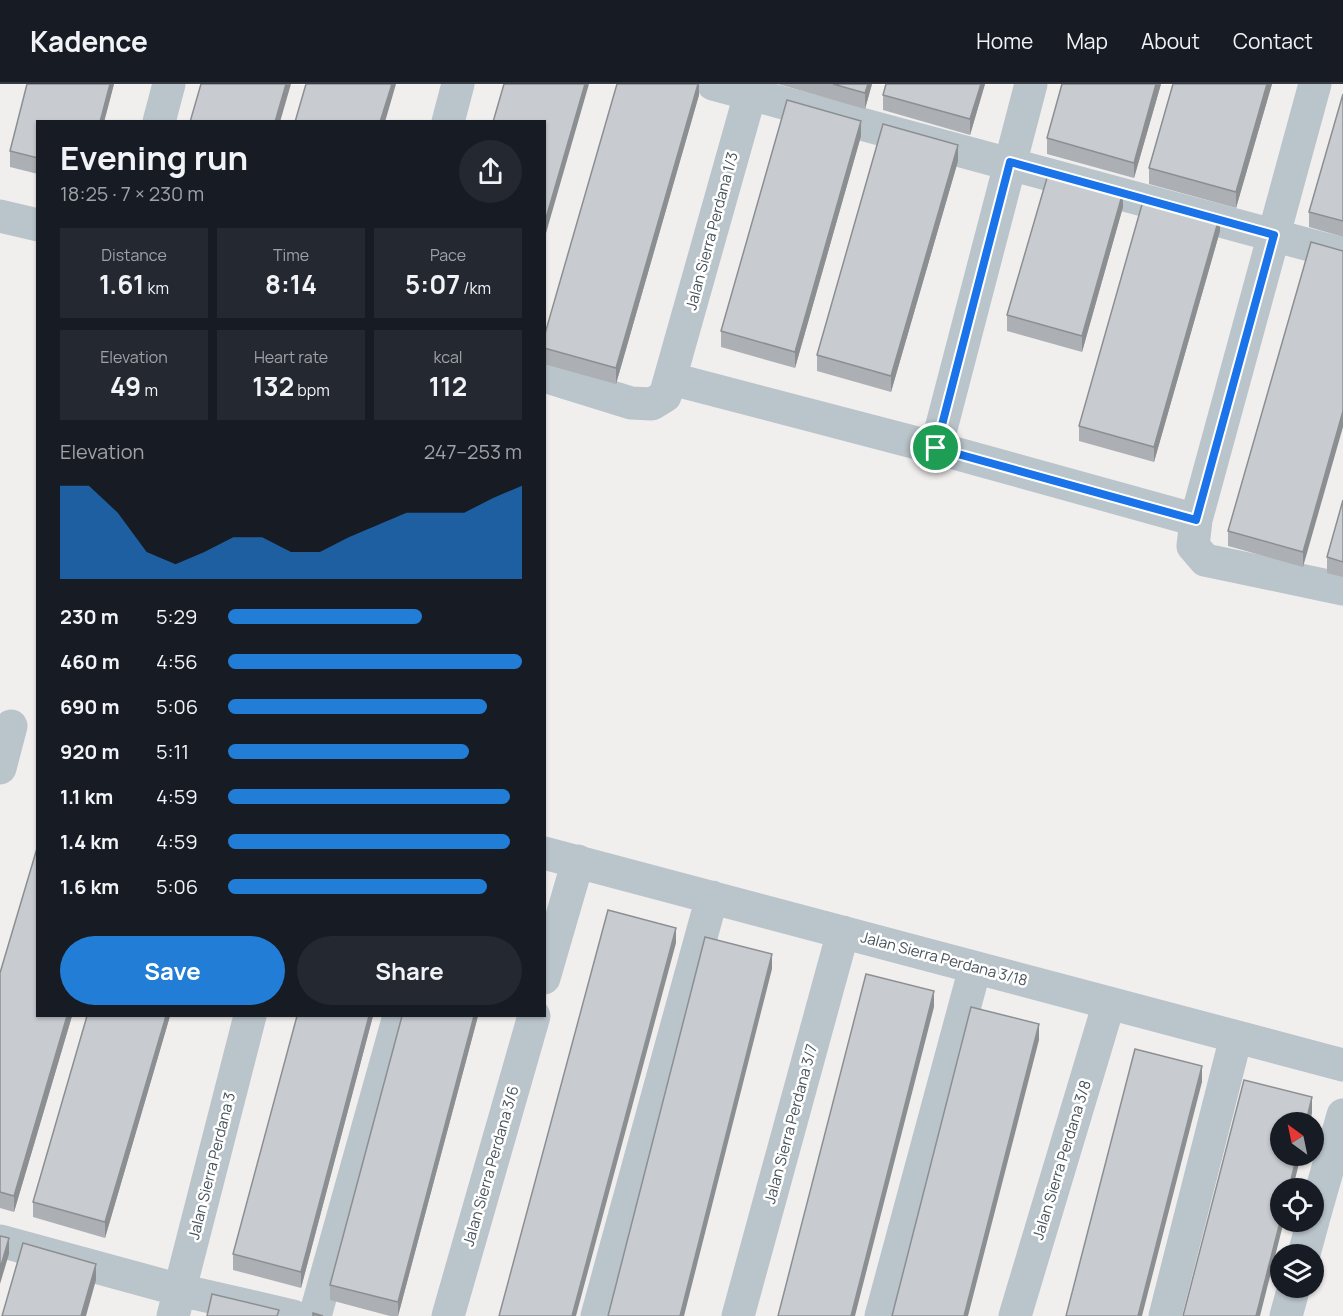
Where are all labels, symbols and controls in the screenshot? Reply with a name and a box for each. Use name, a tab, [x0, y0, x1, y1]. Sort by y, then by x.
text: Kadence	[30, 22, 148, 60]
text: Home	[976, 27, 1033, 55]
text: Map	[1066, 27, 1108, 55]
text: About	[1141, 27, 1200, 55]
text: Contact	[1233, 27, 1313, 55]
text: Evening run	[60, 135, 248, 180]
button: share	[459, 140, 522, 203]
street label: Jalan Sierra Perdana 1/3	[680, 149, 743, 312]
text: 18:25 · 7 × 230 m	[60, 180, 204, 207]
text: Distance	[101, 244, 167, 266]
text: Time	[273, 244, 309, 266]
text: Pace	[430, 244, 466, 266]
text: 1.61	[99, 266, 144, 302]
text: 8:14	[265, 266, 317, 302]
text: 5:07	[405, 266, 460, 302]
text: km	[144, 277, 169, 299]
text: /km	[460, 277, 491, 299]
text: Elevation	[100, 346, 168, 368]
text: Heart rate	[254, 346, 328, 368]
text: kcal	[433, 346, 463, 368]
text: 49	[110, 368, 141, 404]
text: 132	[252, 368, 294, 404]
text: 112	[429, 368, 467, 404]
text: m	[141, 379, 158, 401]
text: bpm	[294, 379, 330, 401]
pin	[910, 422, 961, 473]
icon: arrive	[919, 431, 952, 464]
text: Elevation	[60, 438, 144, 465]
text: 247–253 m	[424, 438, 522, 465]
text: 230 m	[60, 603, 119, 630]
text: 5:29	[156, 603, 197, 630]
text: 460 m	[60, 648, 120, 675]
text: 4:56	[156, 648, 198, 675]
text: 690 m	[60, 693, 120, 720]
text: 5:06	[156, 693, 198, 720]
text: 920 m	[60, 738, 119, 765]
text: 5:11	[156, 738, 189, 765]
text: 1.1 km	[60, 783, 113, 810]
text: 4:59	[156, 783, 198, 810]
text: 1.4 km	[60, 828, 119, 855]
text: 4:59	[156, 828, 198, 855]
text: 1.6 km	[60, 873, 119, 900]
text: 5:06	[156, 873, 198, 900]
street label: Jalan Sierra Perdana 3/18	[859, 926, 1030, 991]
button: Save	[60, 936, 285, 1005]
button: Share	[297, 936, 522, 1005]
street label: Jalan Sierra Perdana 3/7	[759, 1042, 822, 1206]
street label: Jalan Sierra Perdana 3/8	[1027, 1078, 1096, 1242]
street label: Jalan Sierra Perdana 3/6	[458, 1083, 524, 1249]
street label: Jalan Sierra Perdana 3	[183, 1090, 240, 1242]
north arrow	[1270, 1112, 1324, 1166]
map controls	[1270, 1112, 1324, 1298]
button: locate	[1270, 1178, 1324, 1232]
button: layers	[1270, 1244, 1324, 1298]

